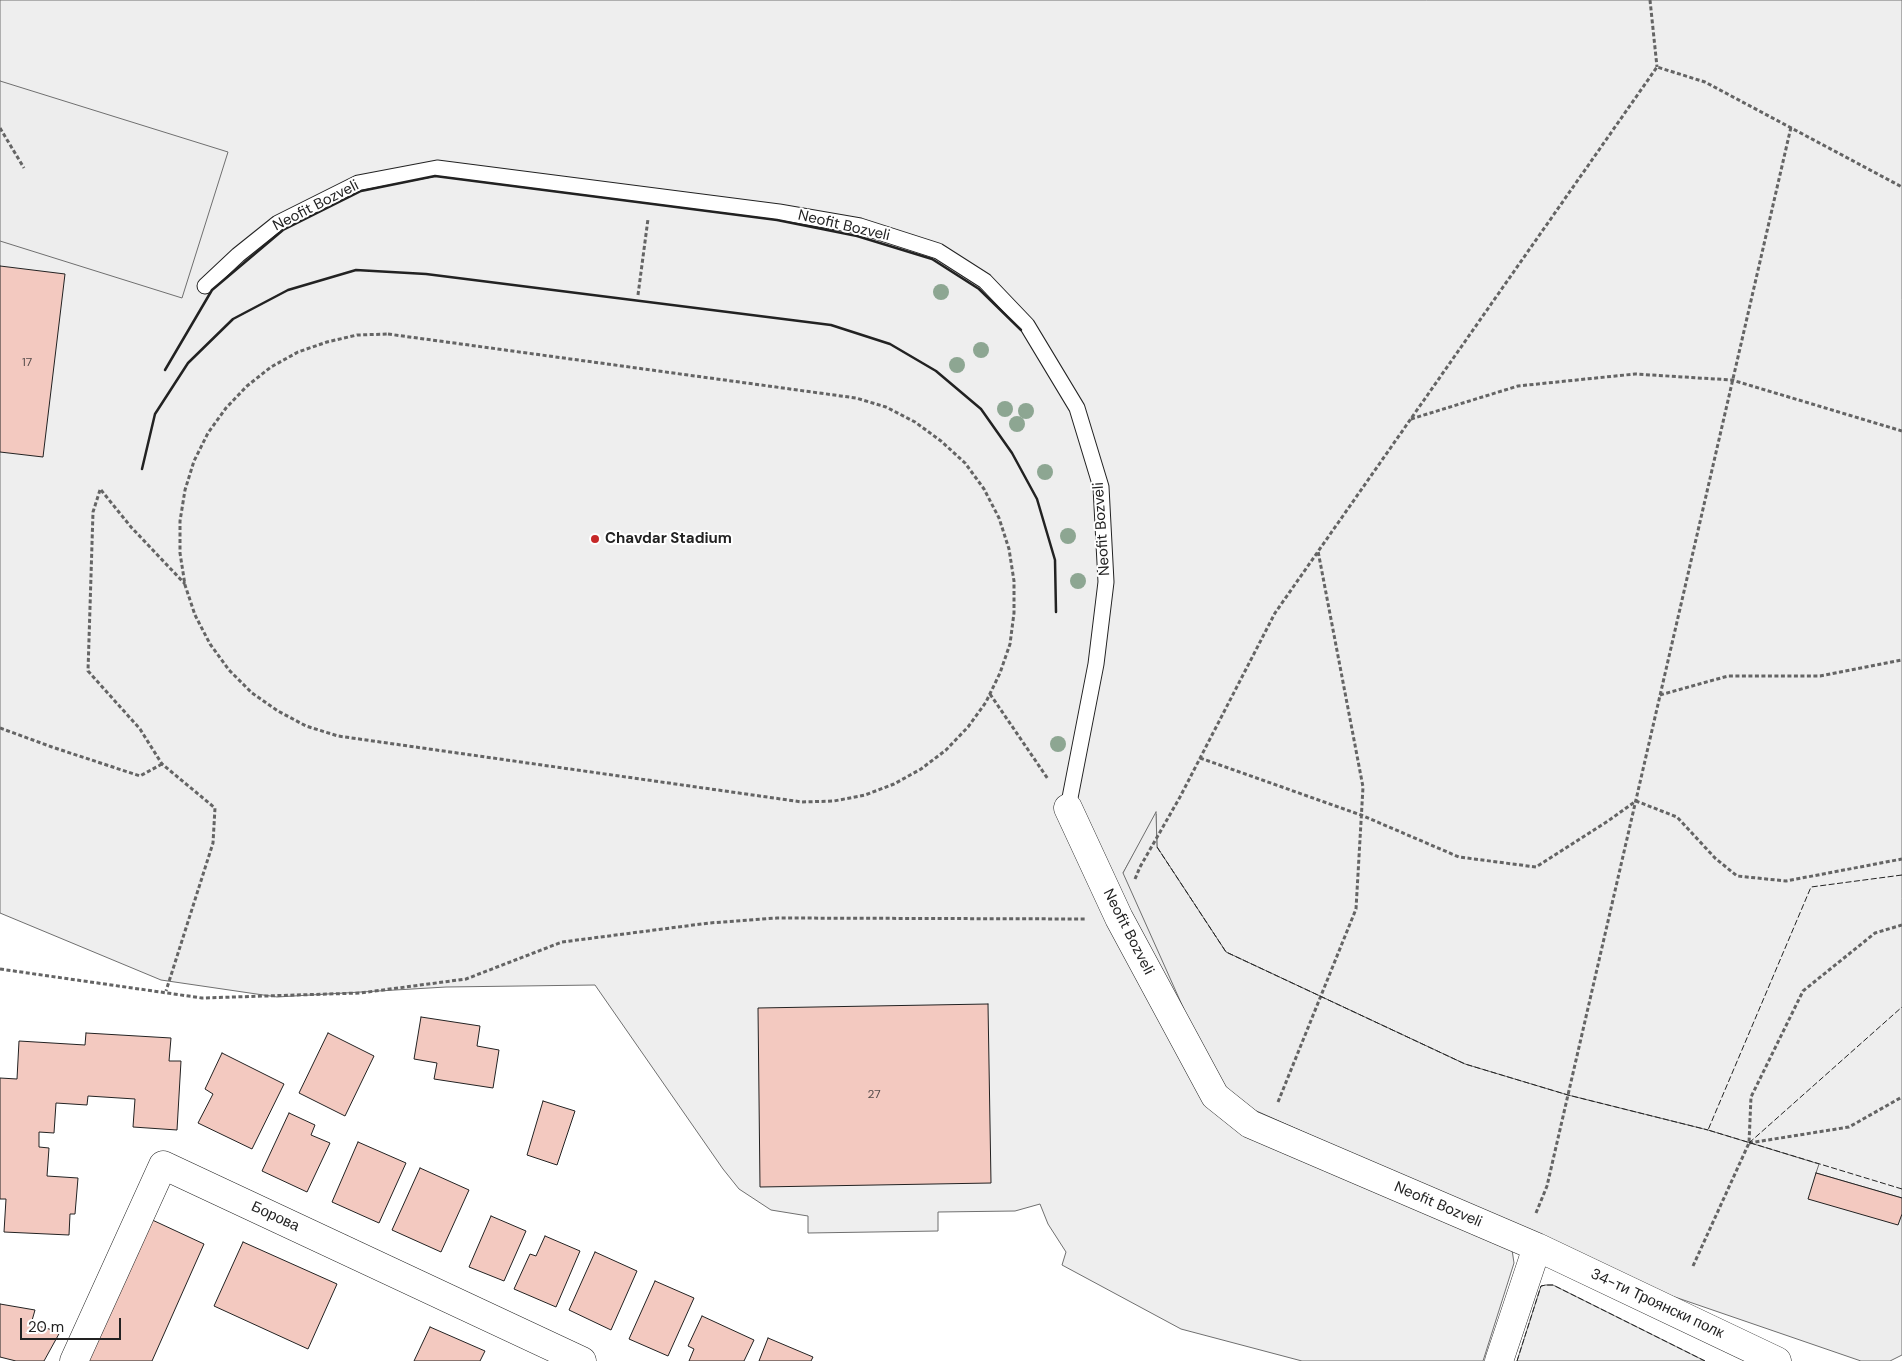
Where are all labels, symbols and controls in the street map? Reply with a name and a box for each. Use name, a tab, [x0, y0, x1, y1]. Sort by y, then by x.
street label: Neofit Bozveli	[270, 177, 362, 235]
street label: Neofit Bozveli	[796, 207, 892, 245]
house number: 17	[22, 356, 32, 370]
street label: Neofit Bozveli	[1090, 482, 1114, 576]
place label: Chavdar Stadium	[605, 530, 732, 548]
marker: Chavdar Stadium	[589, 533, 601, 545]
street label: Neofit Bozveli	[1099, 886, 1157, 978]
house number: 27	[867, 1088, 881, 1102]
street label: Neofit Bozveli	[1391, 1178, 1485, 1232]
street label: Борова	[248, 1198, 302, 1236]
street label: 34-ти Троянски полк	[1588, 1265, 1726, 1343]
scale bar	[22, 1308, 124, 1340]
text: 20 m	[28, 1317, 64, 1337]

